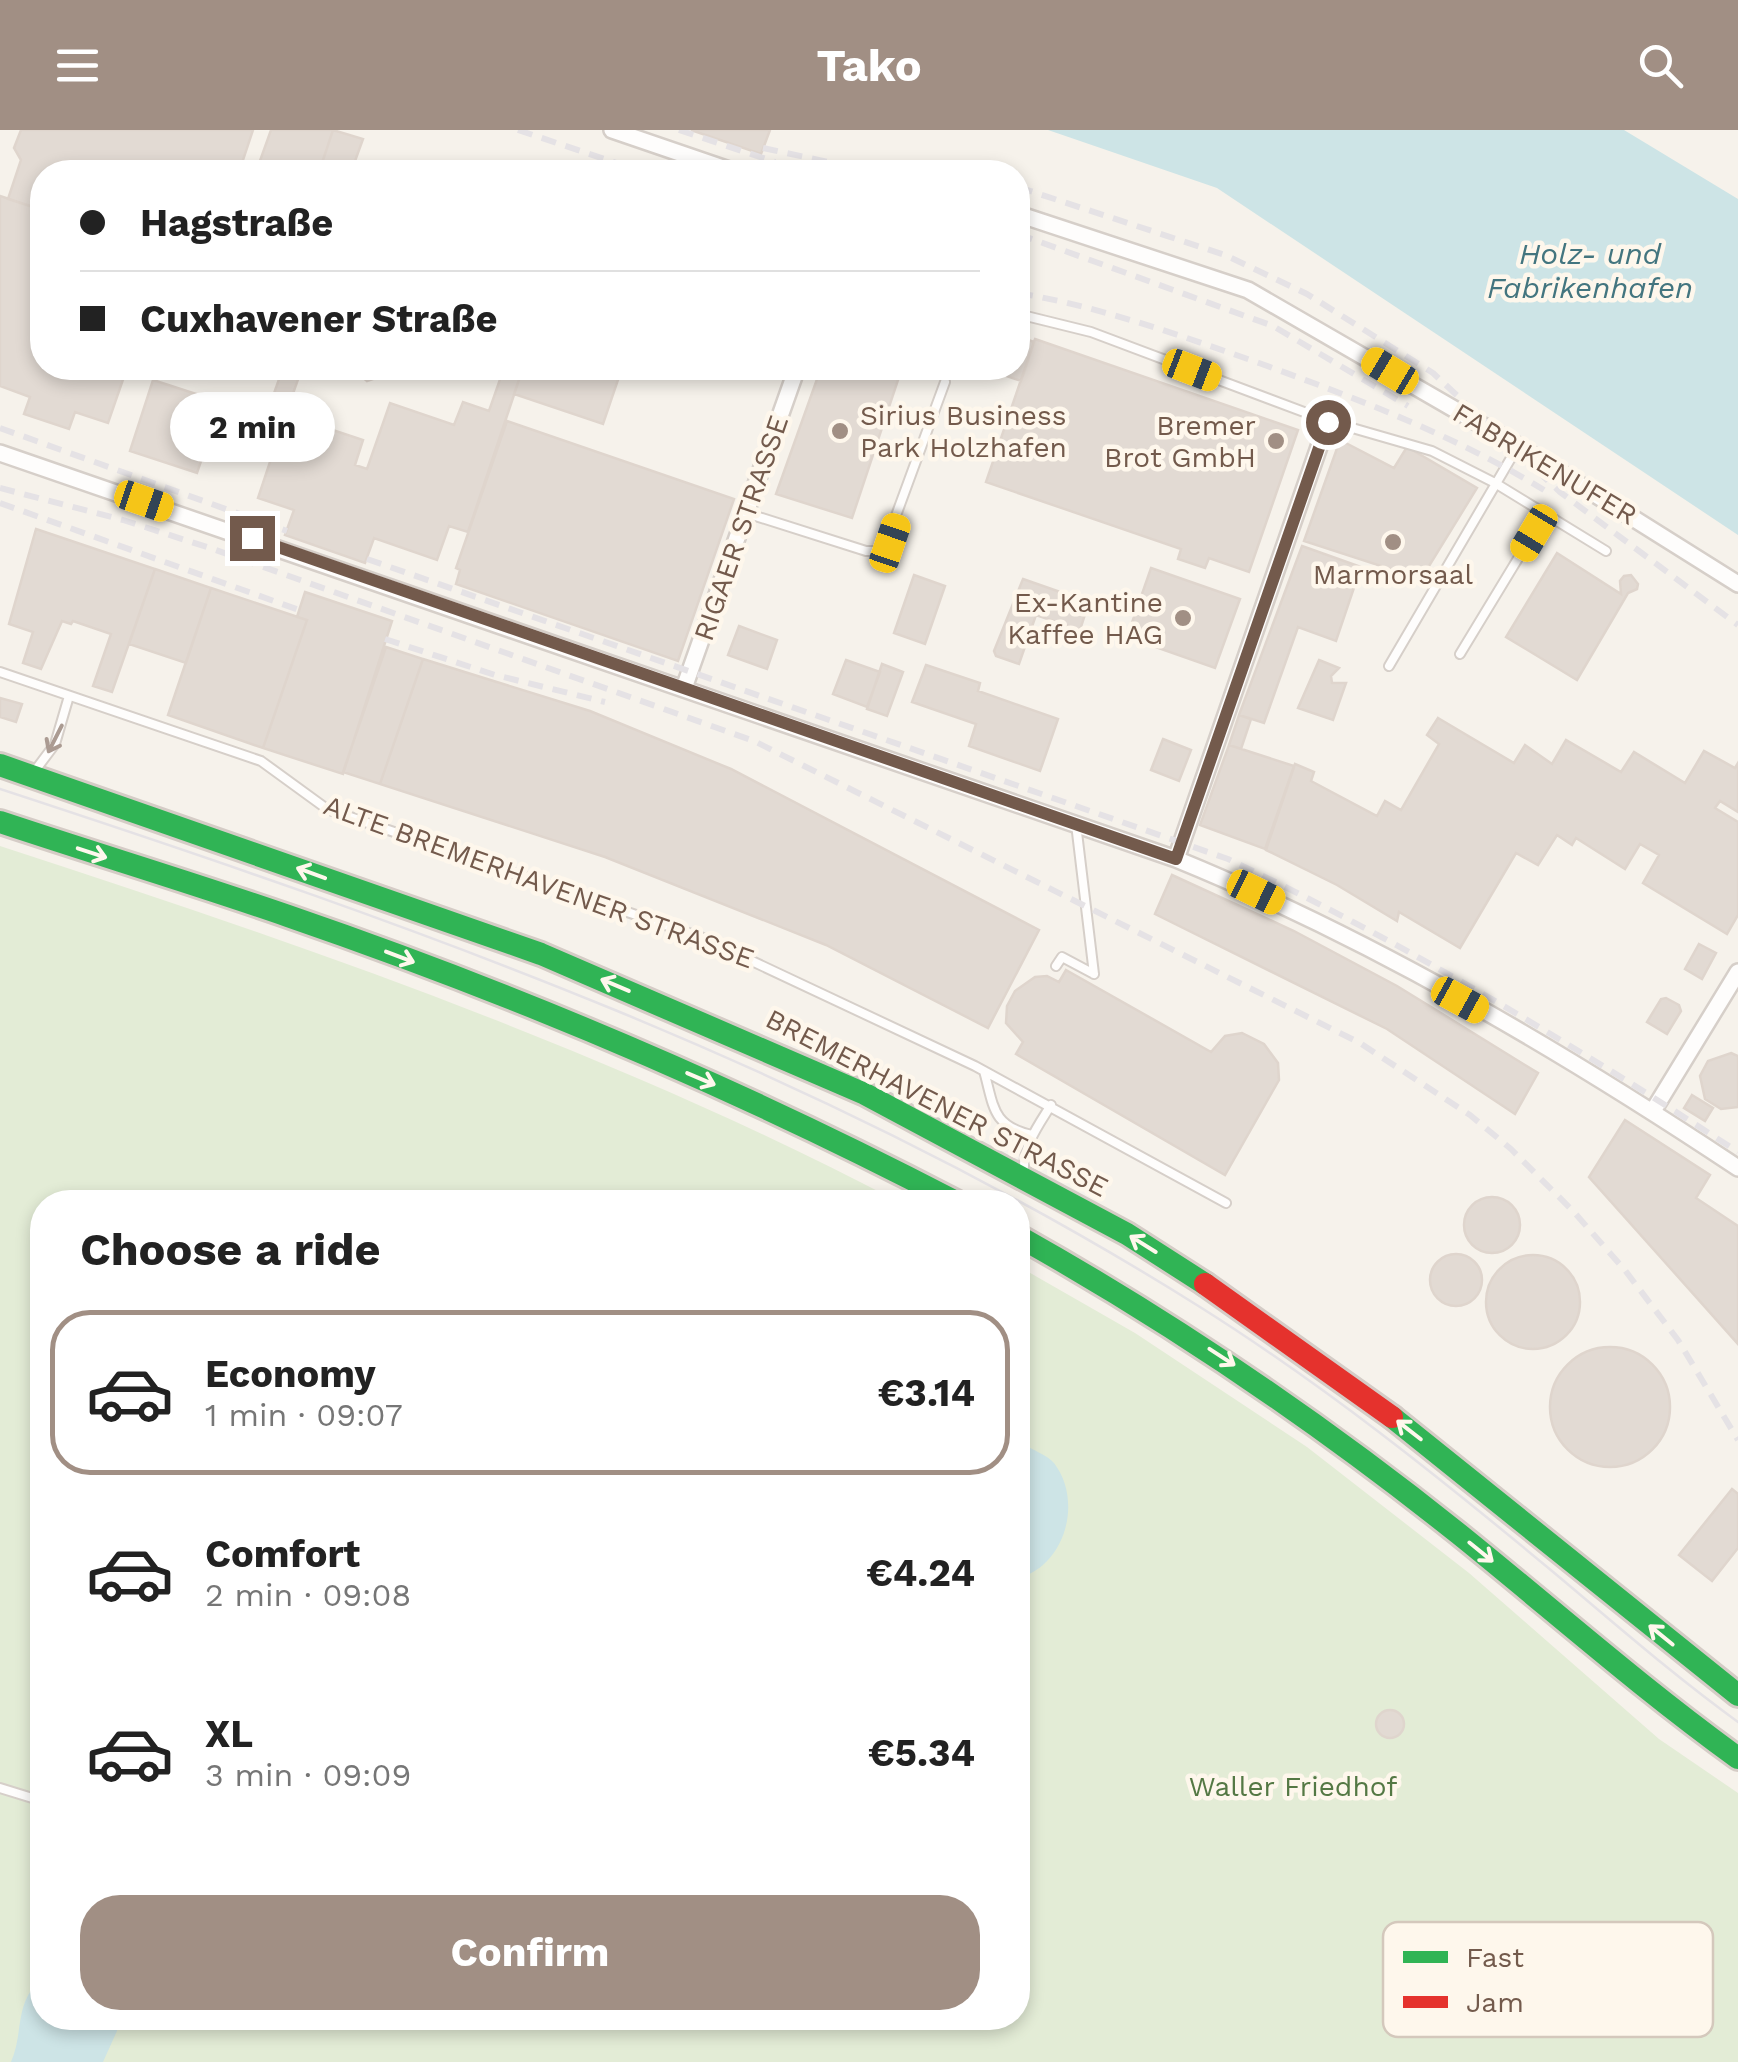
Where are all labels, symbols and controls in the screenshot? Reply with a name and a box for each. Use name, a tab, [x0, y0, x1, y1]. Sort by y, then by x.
icon: menu	[50, 38, 105, 93]
icon: search	[1633, 38, 1688, 93]
text: Tako	[816, 39, 922, 92]
text: Hagstraße	[140, 201, 333, 245]
water label: Holz- und Fabrikenhafen	[1487, 236, 1693, 305]
text: Cuxhavener Straße	[140, 297, 497, 341]
car	[1357, 343, 1423, 399]
car	[1159, 345, 1225, 395]
callout: 2 min	[170, 393, 334, 463]
street label: FABRIKENUFER	[1447, 396, 1643, 532]
place label: Sirius Business Park Holzhafen	[860, 399, 1067, 464]
route start	[1306, 400, 1351, 445]
text: 2 min	[209, 408, 296, 446]
place label: Bremer Brot GmbH	[1104, 409, 1256, 474]
street label: RIGAER STRASSE	[687, 411, 795, 645]
marker: Sirius Business Park Holzhafen	[829, 420, 851, 442]
marker: Bremer Brot GmbH	[1265, 430, 1287, 452]
car	[111, 477, 177, 525]
car	[1506, 500, 1562, 566]
car	[866, 510, 914, 576]
route end	[230, 516, 275, 561]
marker: Marmorsaal	[1382, 531, 1404, 553]
place label: Marmorsaal	[1313, 558, 1474, 591]
place label: Ex-Kantine Kaffee HAG	[1007, 586, 1163, 651]
marker: Ex-Kantine Kaffee HAG	[1172, 607, 1194, 629]
one-way arrow	[45, 723, 64, 753]
street label: ALTE BREMERHAVENER STRASSE	[319, 789, 759, 975]
one-way arrow	[76, 845, 108, 863]
one-way arrow	[296, 863, 327, 881]
car	[1222, 865, 1290, 919]
one-way arrow	[385, 949, 415, 967]
car	[1426, 972, 1494, 1028]
one-way arrow	[601, 975, 631, 993]
street label: BREMERHAVENER STRASSE	[760, 1002, 1114, 1204]
one-way arrow	[685, 1071, 716, 1089]
text: Choose a ride	[80, 1223, 380, 1276]
one-way arrow	[1129, 1234, 1158, 1255]
one-way arrow	[1207, 1346, 1235, 1367]
icon: car	[85, 1348, 175, 1438]
text: Economy	[205, 1352, 376, 1396]
text: €3.14	[878, 1371, 975, 1415]
text: 1 min · 09:07	[205, 1396, 403, 1434]
one-way arrow	[1396, 1420, 1423, 1441]
icon: car	[85, 1528, 175, 1618]
text: Comfort	[205, 1532, 360, 1576]
one-way arrow	[1468, 1541, 1494, 1563]
text: €4.24	[866, 1551, 975, 1595]
text: 2 min · 09:08	[205, 1576, 411, 1614]
one-way arrow	[1648, 1625, 1675, 1646]
icon: car	[85, 1708, 175, 1798]
text: XL	[205, 1712, 253, 1756]
text: €5.34	[868, 1731, 975, 1775]
text: 3 min · 09:09	[205, 1756, 411, 1794]
park label: Waller Friedhof	[1189, 1770, 1397, 1803]
button: Confirm	[80, 1895, 980, 2010]
legend	[1383, 1922, 1713, 2037]
text: Fast	[1466, 1941, 1524, 1974]
text: Jam	[1466, 1986, 1524, 2019]

